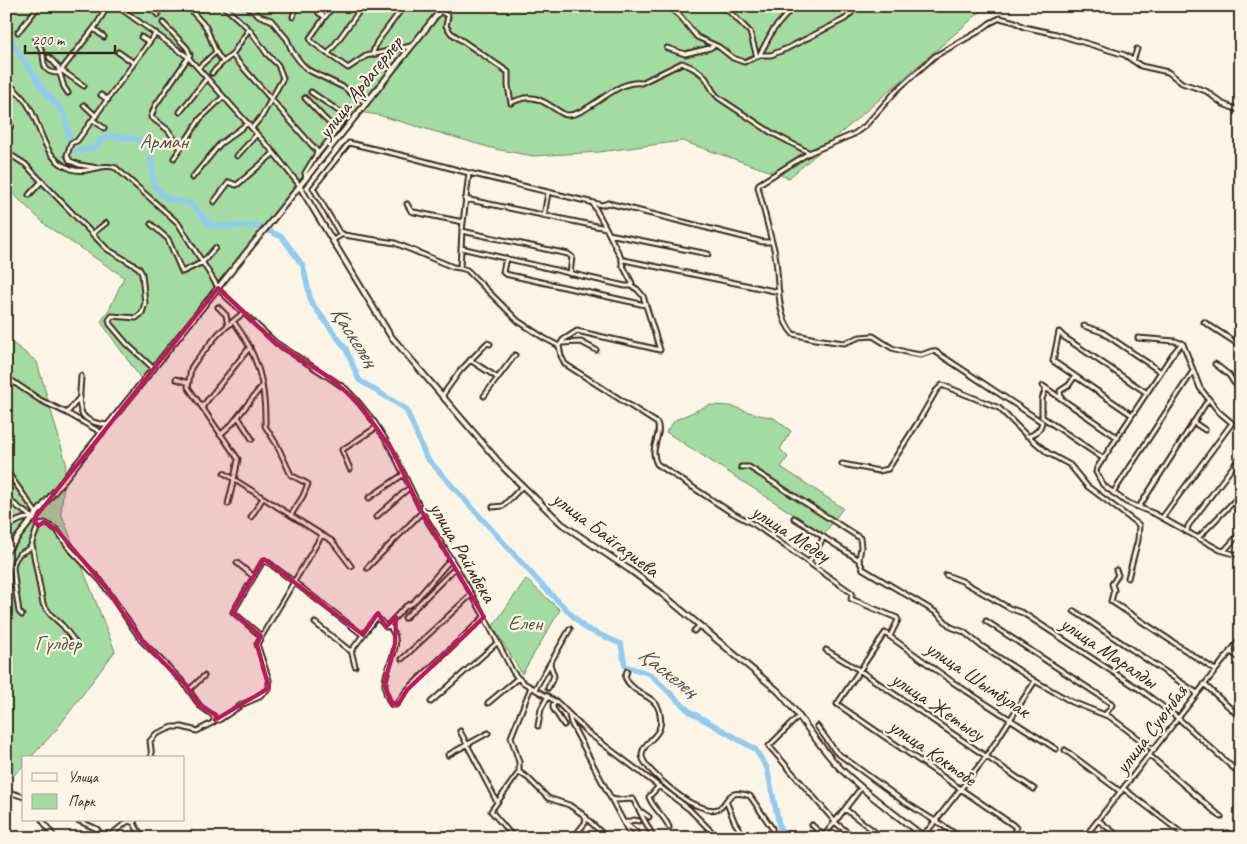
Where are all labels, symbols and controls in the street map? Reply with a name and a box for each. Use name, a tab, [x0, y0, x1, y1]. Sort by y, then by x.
scale bar	[25, 22, 115, 54]
street label: улица Ардагерлер	[311, 30, 409, 145]
text: 200 m	[32, 31, 66, 50]
park label: Арман	[140, 128, 190, 154]
water label: Қаскелең	[324, 300, 386, 374]
street label: улица Байгазиева	[546, 484, 666, 584]
street label: улица Раймбека	[423, 495, 503, 608]
street label: улица Медеу	[745, 497, 837, 569]
street label: улица Маралды	[1054, 609, 1164, 695]
park label: Елен	[508, 610, 544, 636]
park label: Гүлдер	[35, 630, 83, 656]
street label: улица Шымбулак	[919, 634, 1037, 725]
water label: Қаскелең	[633, 640, 705, 706]
street label: улица Жетысу	[885, 664, 991, 748]
street label: улица Суюнбая	[1108, 678, 1194, 780]
street label: улица Коктобе	[883, 711, 983, 792]
legend	[22, 756, 185, 822]
text: Улица	[68, 768, 99, 787]
text: Парк	[68, 792, 96, 811]

